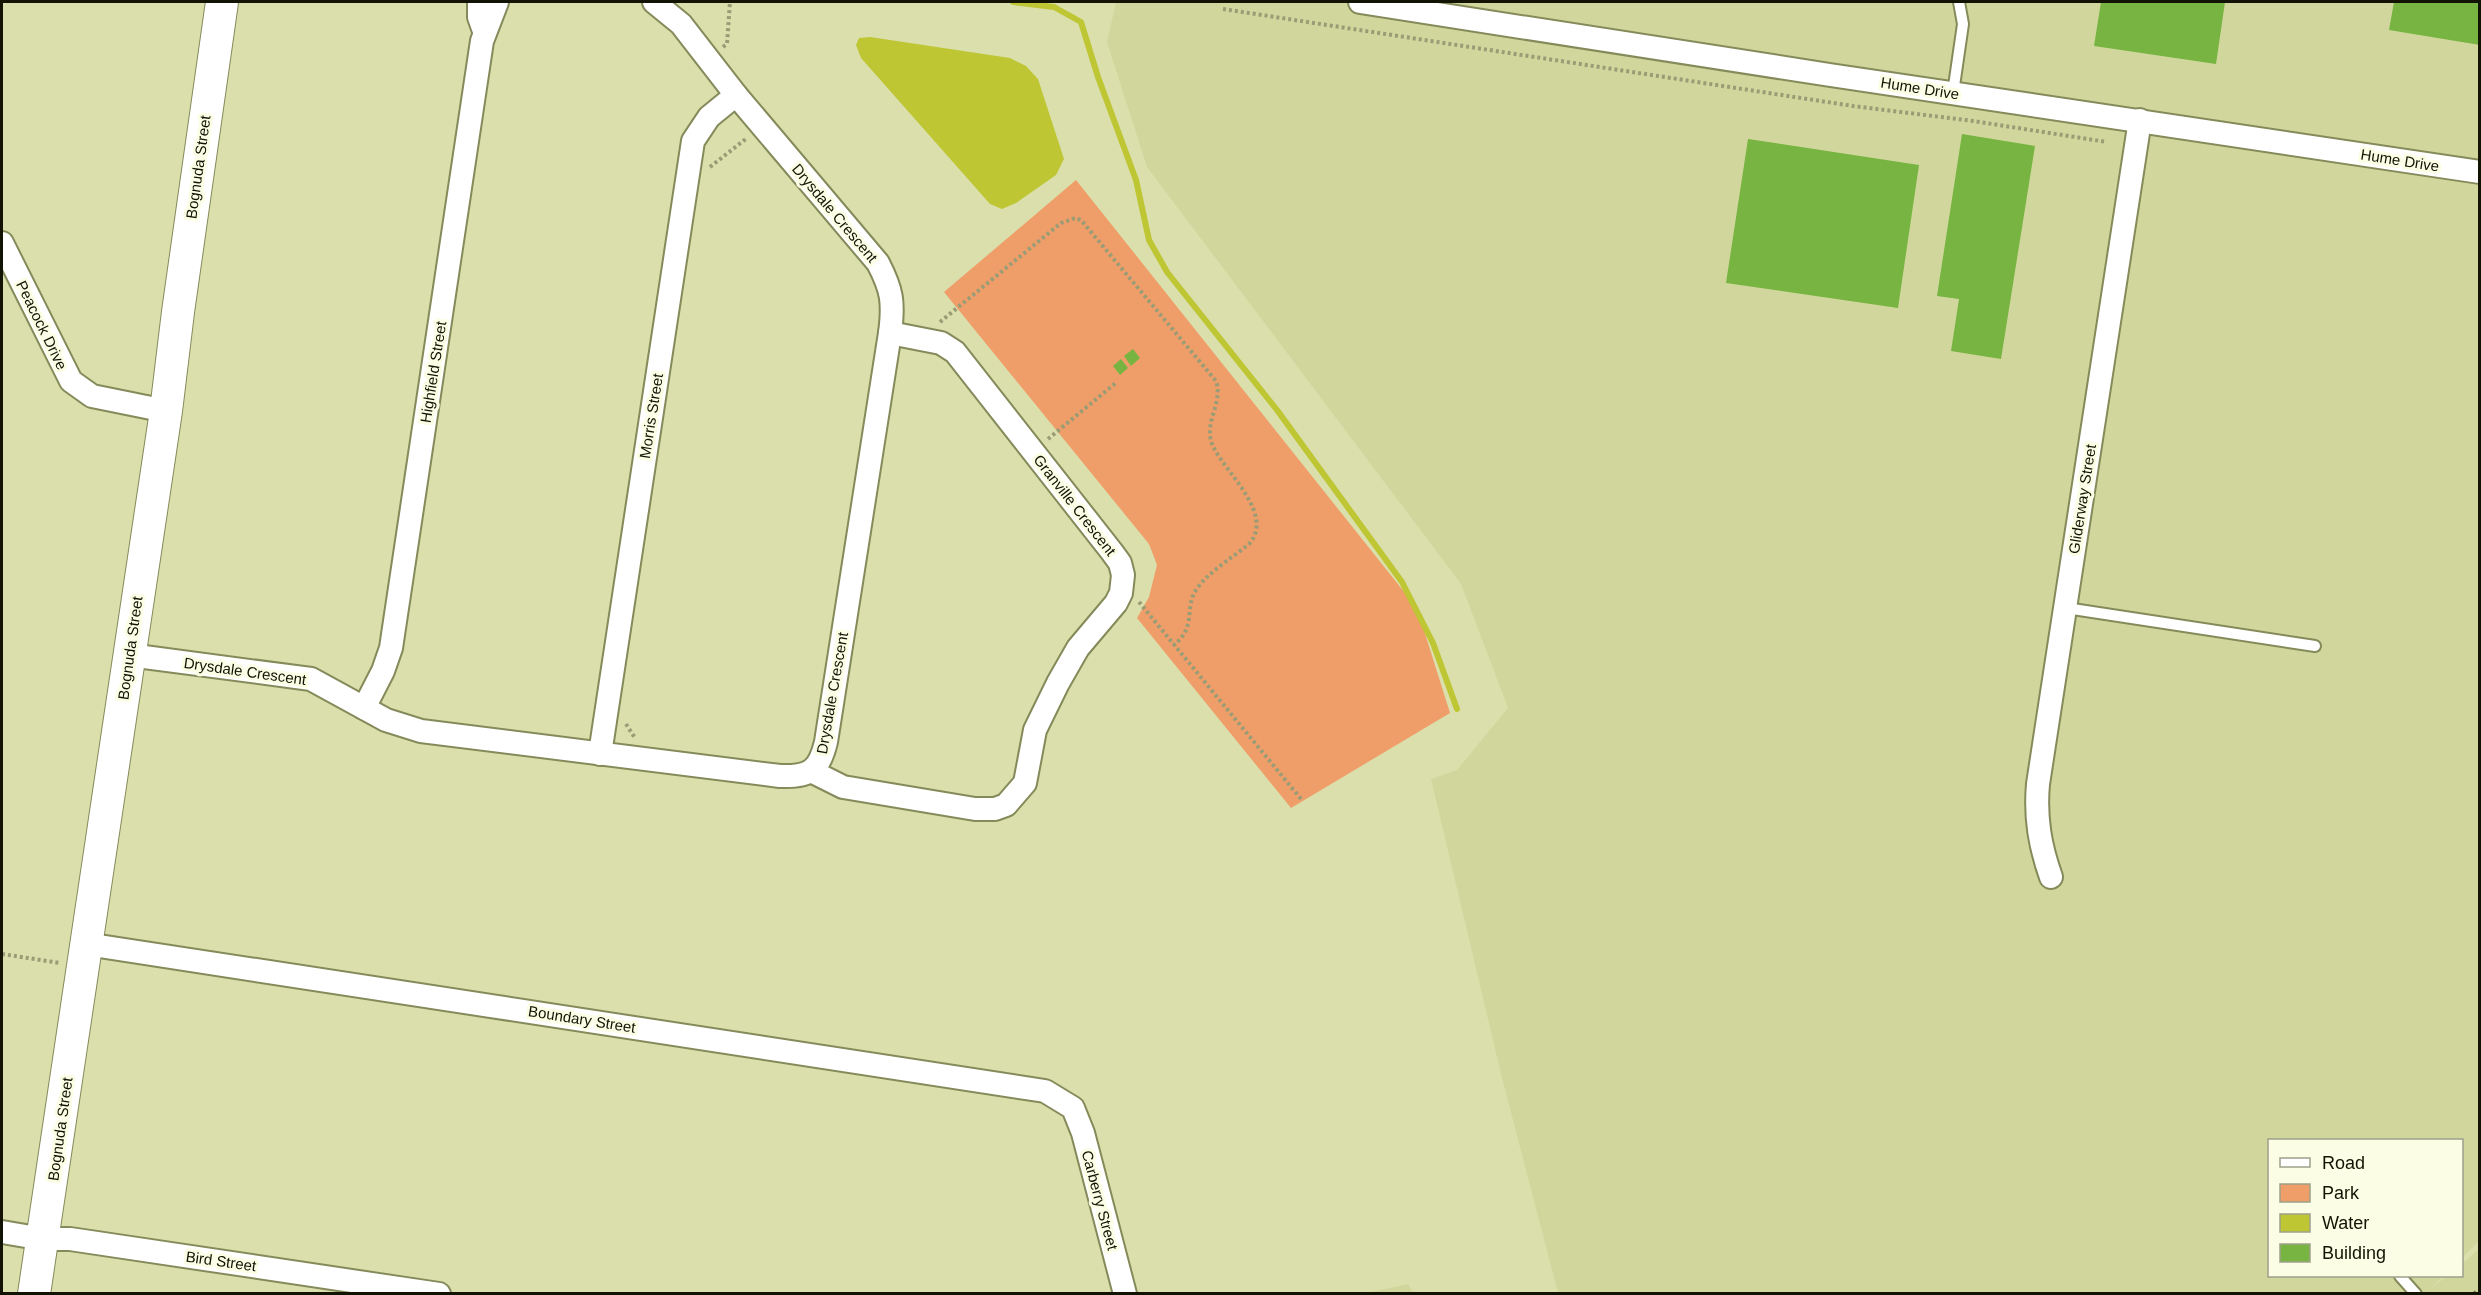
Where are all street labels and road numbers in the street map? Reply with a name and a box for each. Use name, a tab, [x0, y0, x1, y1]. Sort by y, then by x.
street label: Hume Drive	[1880, 73, 1960, 103]
street label: Bognuda Street	[182, 113, 214, 220]
street label: Hume Drive	[2360, 145, 2440, 175]
street label: Drysdale Crescent	[789, 160, 882, 266]
street label: Peacock Drive	[13, 278, 71, 372]
street label: Highfield Street	[417, 319, 450, 424]
street label: Morris Street	[636, 371, 666, 460]
street label: Gliderway Street	[2065, 442, 2099, 555]
street label: Granville Crescent	[1030, 451, 1120, 559]
street label: Bognuda Street	[114, 594, 146, 701]
street label: Drysdale Crescent	[813, 630, 851, 755]
street label: Drysdale Crescent	[183, 654, 308, 688]
street label: Boundary Street	[527, 1002, 638, 1036]
street label: Bognuda Street	[44, 1075, 76, 1182]
street label: Carberry Street	[1079, 1148, 1122, 1253]
street label: Bird Street	[185, 1248, 258, 1274]

